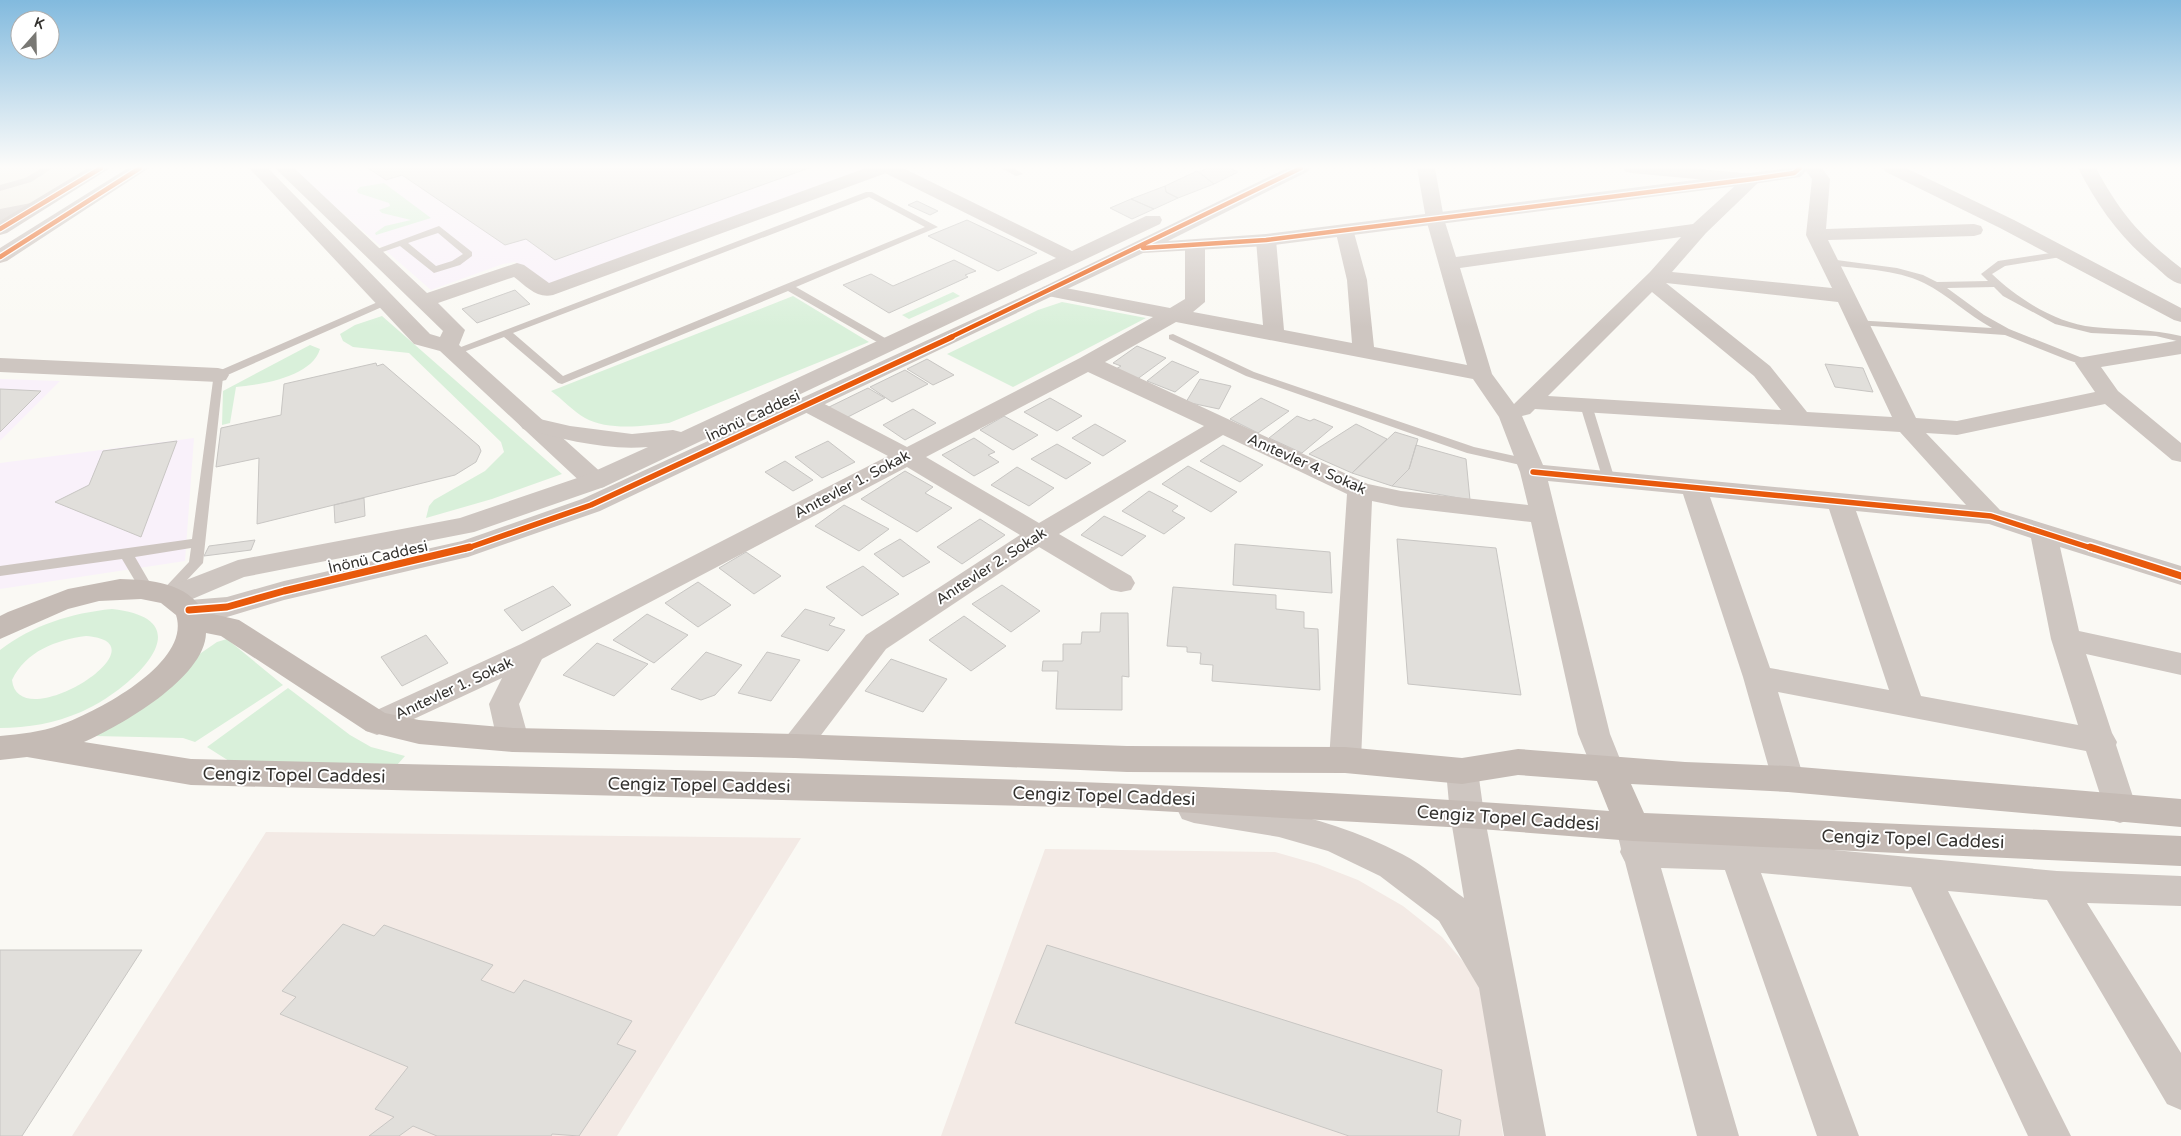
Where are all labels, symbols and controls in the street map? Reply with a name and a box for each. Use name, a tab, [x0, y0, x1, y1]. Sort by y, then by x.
north arrow	[10, 10, 60, 60]
text: K	[32, 14, 47, 33]
street label: İnönü Caddesi	[703, 386, 803, 446]
street label: Anıtevler 4. Sokak	[1245, 430, 1369, 498]
street label: Anıtevler 1. Sokak	[791, 446, 913, 522]
street label: Anıtevler 2. Sokak	[932, 524, 1050, 608]
street label: İnönü Caddesi	[326, 537, 430, 577]
street label: Anıtevler 1. Sokak	[392, 653, 516, 723]
street label: Cengiz Topel Caddesi	[202, 762, 386, 788]
street label: Cengiz Topel Caddesi	[607, 772, 791, 798]
street label: Cengiz Topel Caddesi	[1012, 782, 1196, 810]
street label: Cengiz Topel Caddesi	[1416, 801, 1600, 835]
street label: Cengiz Topel Caddesi	[1821, 825, 2005, 853]

